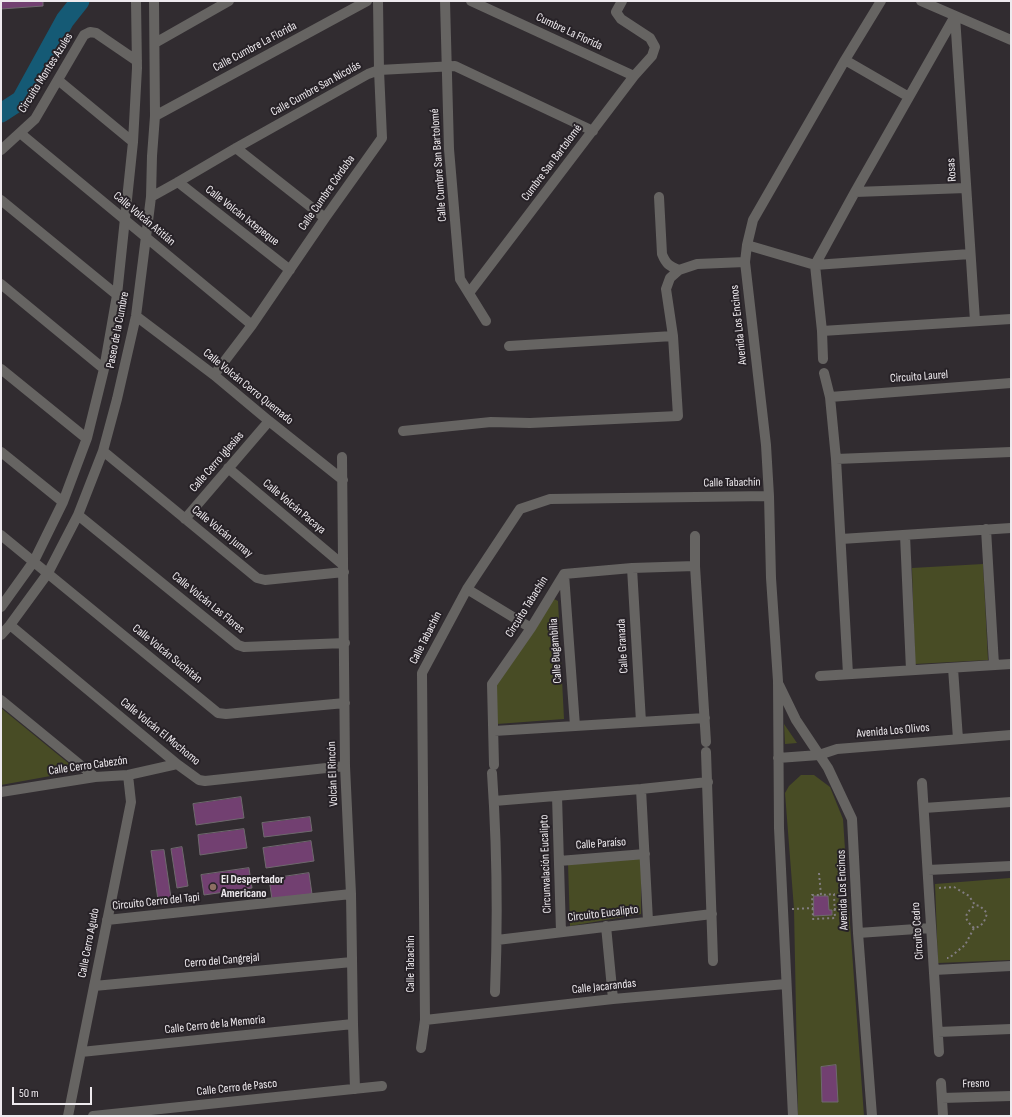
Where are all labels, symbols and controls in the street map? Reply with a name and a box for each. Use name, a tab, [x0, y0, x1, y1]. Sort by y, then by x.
street label: Cumbre La Florida	[534, 10, 604, 54]
street label: Calle Cumbre La Florida	[211, 19, 299, 75]
street label: Circuito Montes Azules	[16, 30, 76, 116]
street label: Calle Cumbre San Nicolás	[268, 58, 364, 120]
street label: Calle Cumbre San Bartolomé	[428, 108, 450, 222]
street label: Cumbre San Bartolomé	[519, 122, 585, 204]
street label: Calle Cumbre Córdoba	[296, 153, 358, 233]
street label: Rosas	[944, 158, 960, 182]
street label: Calle Volcán Ixtepeque	[202, 183, 282, 249]
street label: Calle Volcán Atitlán	[110, 189, 178, 249]
street label: Avenida Los Encinos	[728, 284, 750, 366]
street label: Paseo de la Cumbre	[104, 291, 132, 369]
street label: Calle Volcán Cerro Quemado	[200, 346, 296, 428]
street label: Circuito Laurel	[889, 368, 949, 386]
street label: Calle Cerro Iglesias	[187, 429, 247, 495]
street label: Calle Tabachín	[703, 475, 761, 491]
street label: Calle Volcán Pacaya	[260, 476, 328, 538]
street label: Calle Volcán Jumay	[189, 503, 255, 561]
street label: Calle Volcán Las Flores	[169, 569, 247, 637]
street label: Circuito Tabachin	[503, 574, 551, 640]
street label: Calle Tabachín	[407, 609, 445, 667]
street label: Calle Bugambilia	[547, 618, 565, 684]
street label: Calle Granada	[614, 618, 632, 674]
street label: Calle Volcán Suchitán	[129, 621, 205, 687]
street label: Calle Volcán El Mochomo	[117, 695, 203, 769]
street label: Avenida Los Olivos	[856, 721, 930, 741]
street label: Volcán El Rincón	[325, 741, 341, 807]
street label: Calle Cerro Cabezón	[47, 753, 129, 779]
street label: Circunvalación Eucalipto	[537, 814, 555, 914]
street label: Calle Paraíso	[575, 835, 627, 853]
street label: Avenida Los Encinos	[834, 850, 852, 930]
place label: El Despertador Americano	[221, 873, 284, 901]
marker: El Despertador Americano	[208, 882, 218, 892]
street label: Circuito Cerro del Tapi	[112, 890, 200, 914]
street label: Circuito Cedro	[909, 902, 927, 960]
street label: Circuito Eucalipto	[567, 903, 639, 925]
street label: Calle Cerro Agudo	[75, 907, 103, 979]
street label: Calle Tabachín	[404, 935, 418, 993]
street label: Cerro del Cangrejal	[184, 951, 260, 971]
street label: Calle Jacarandas	[571, 976, 637, 998]
street label: Calle Cerro de la Memoria	[164, 1013, 266, 1037]
street label: Fresno	[962, 1076, 990, 1092]
street label: Calle Cerro de Pasco	[196, 1077, 278, 1099]
scale bar	[14, 1079, 94, 1105]
text: 50 m	[19, 1086, 39, 1101]

